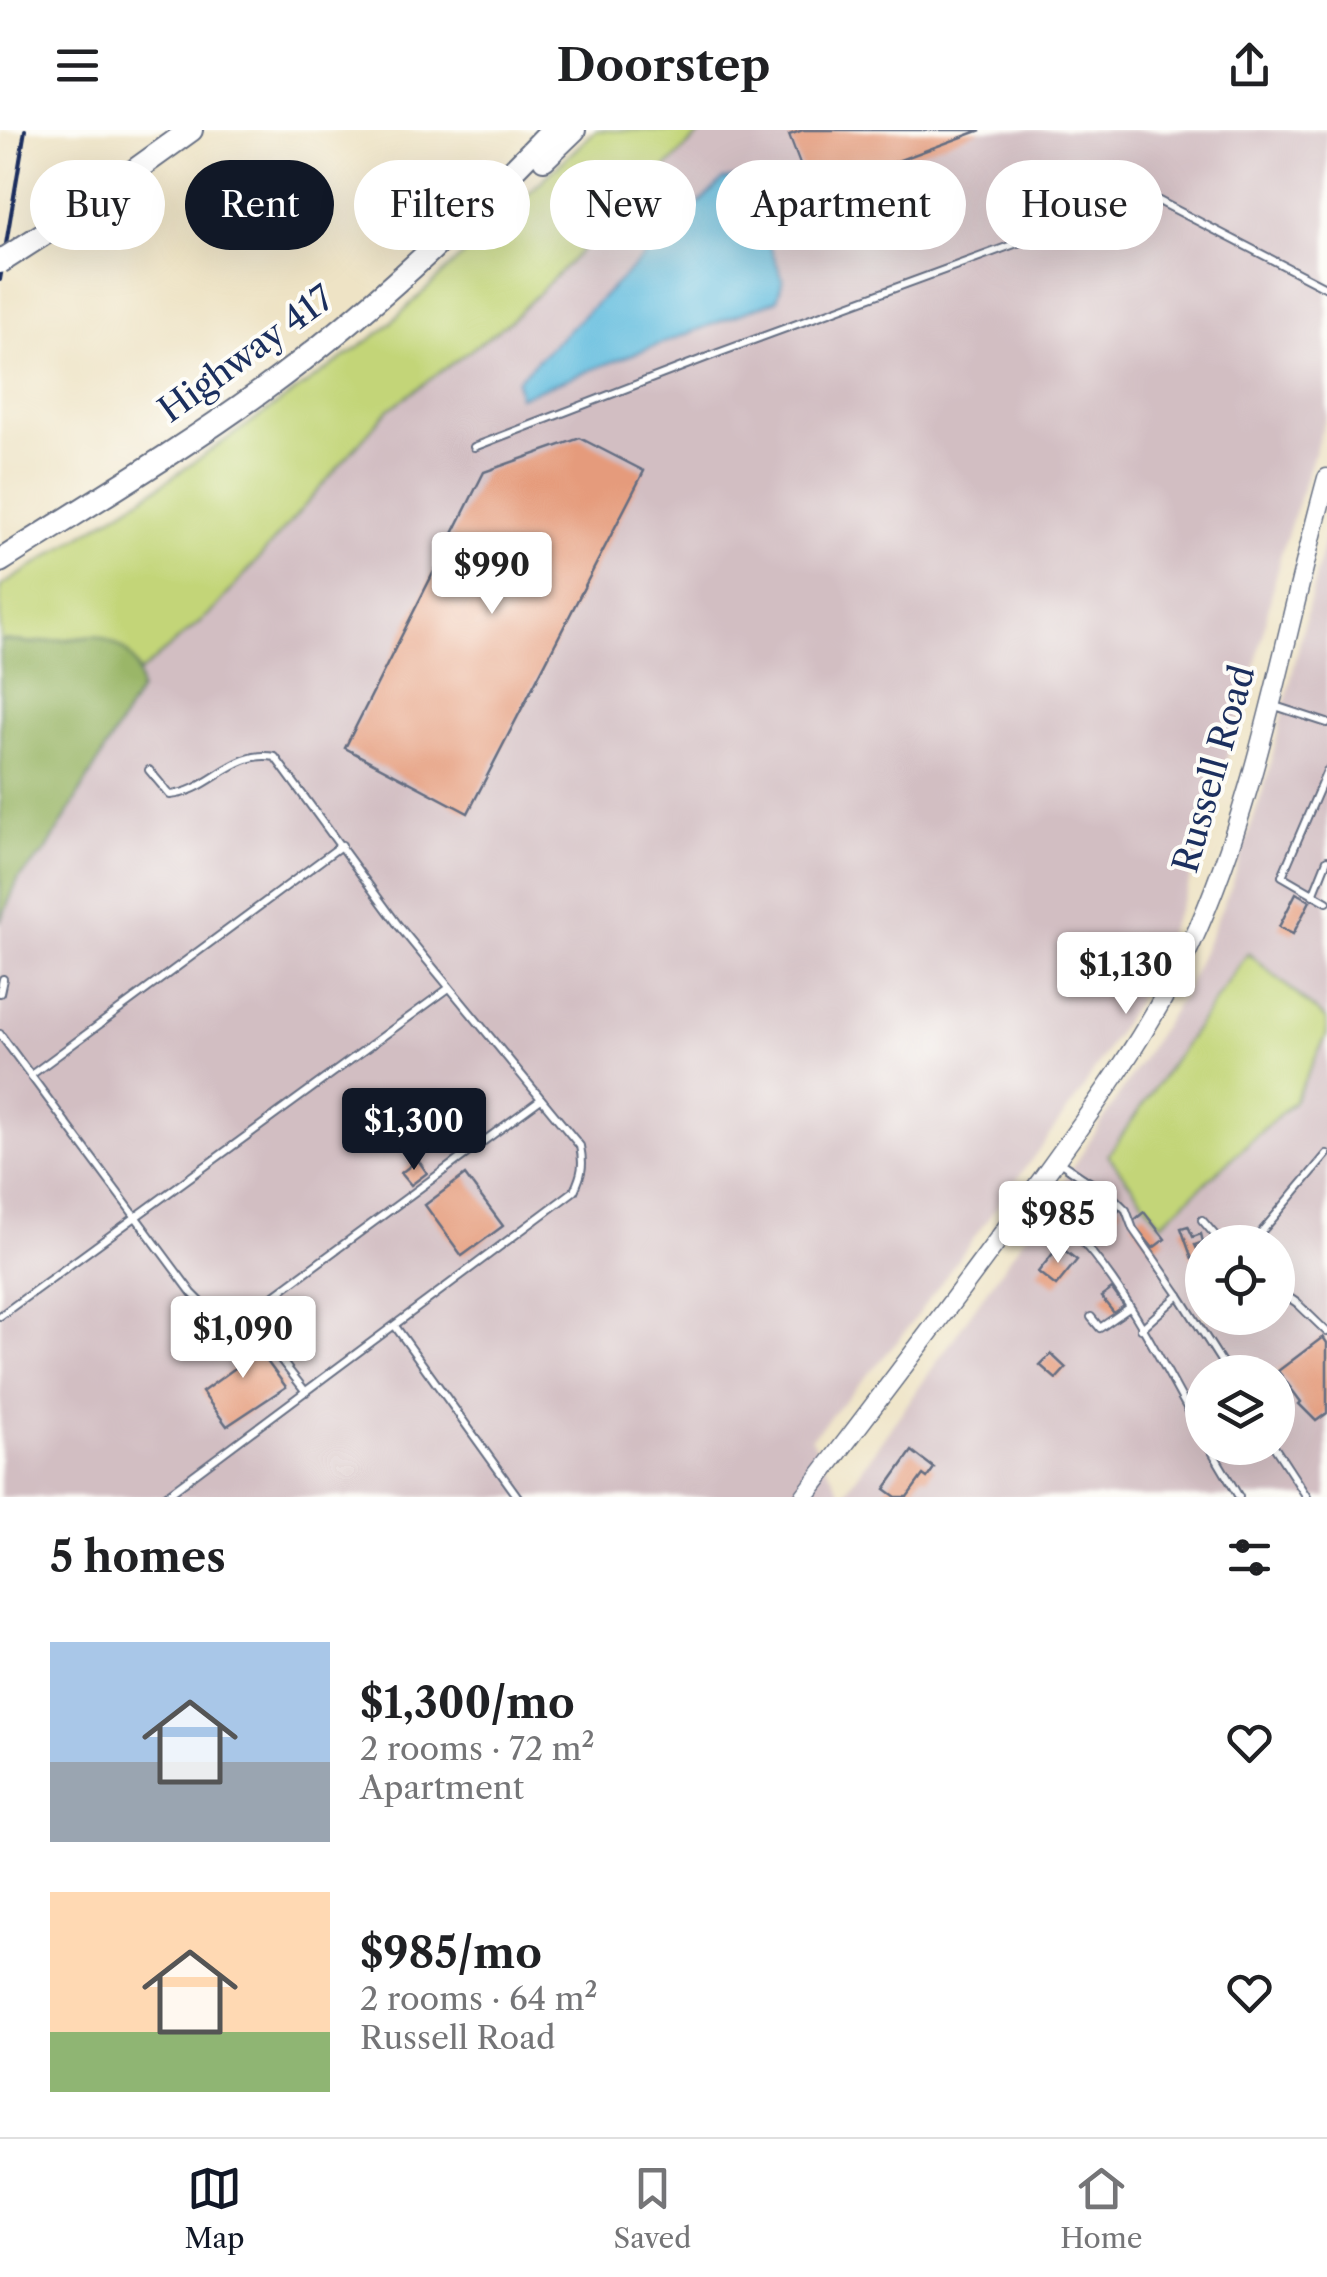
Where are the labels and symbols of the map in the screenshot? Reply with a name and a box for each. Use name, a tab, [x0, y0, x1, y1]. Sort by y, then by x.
street label: Highway 417	[150, 276, 341, 431]
pin: $990	[433, 532, 551, 617]
street label: Russell Road	[1163, 660, 1264, 878]
pin: $1,130	[1045, 932, 1207, 1017]
pin: $1,300	[333, 1088, 495, 1173]
pin: $985	[999, 1181, 1117, 1266]
pin: $1,090	[162, 1296, 324, 1381]

